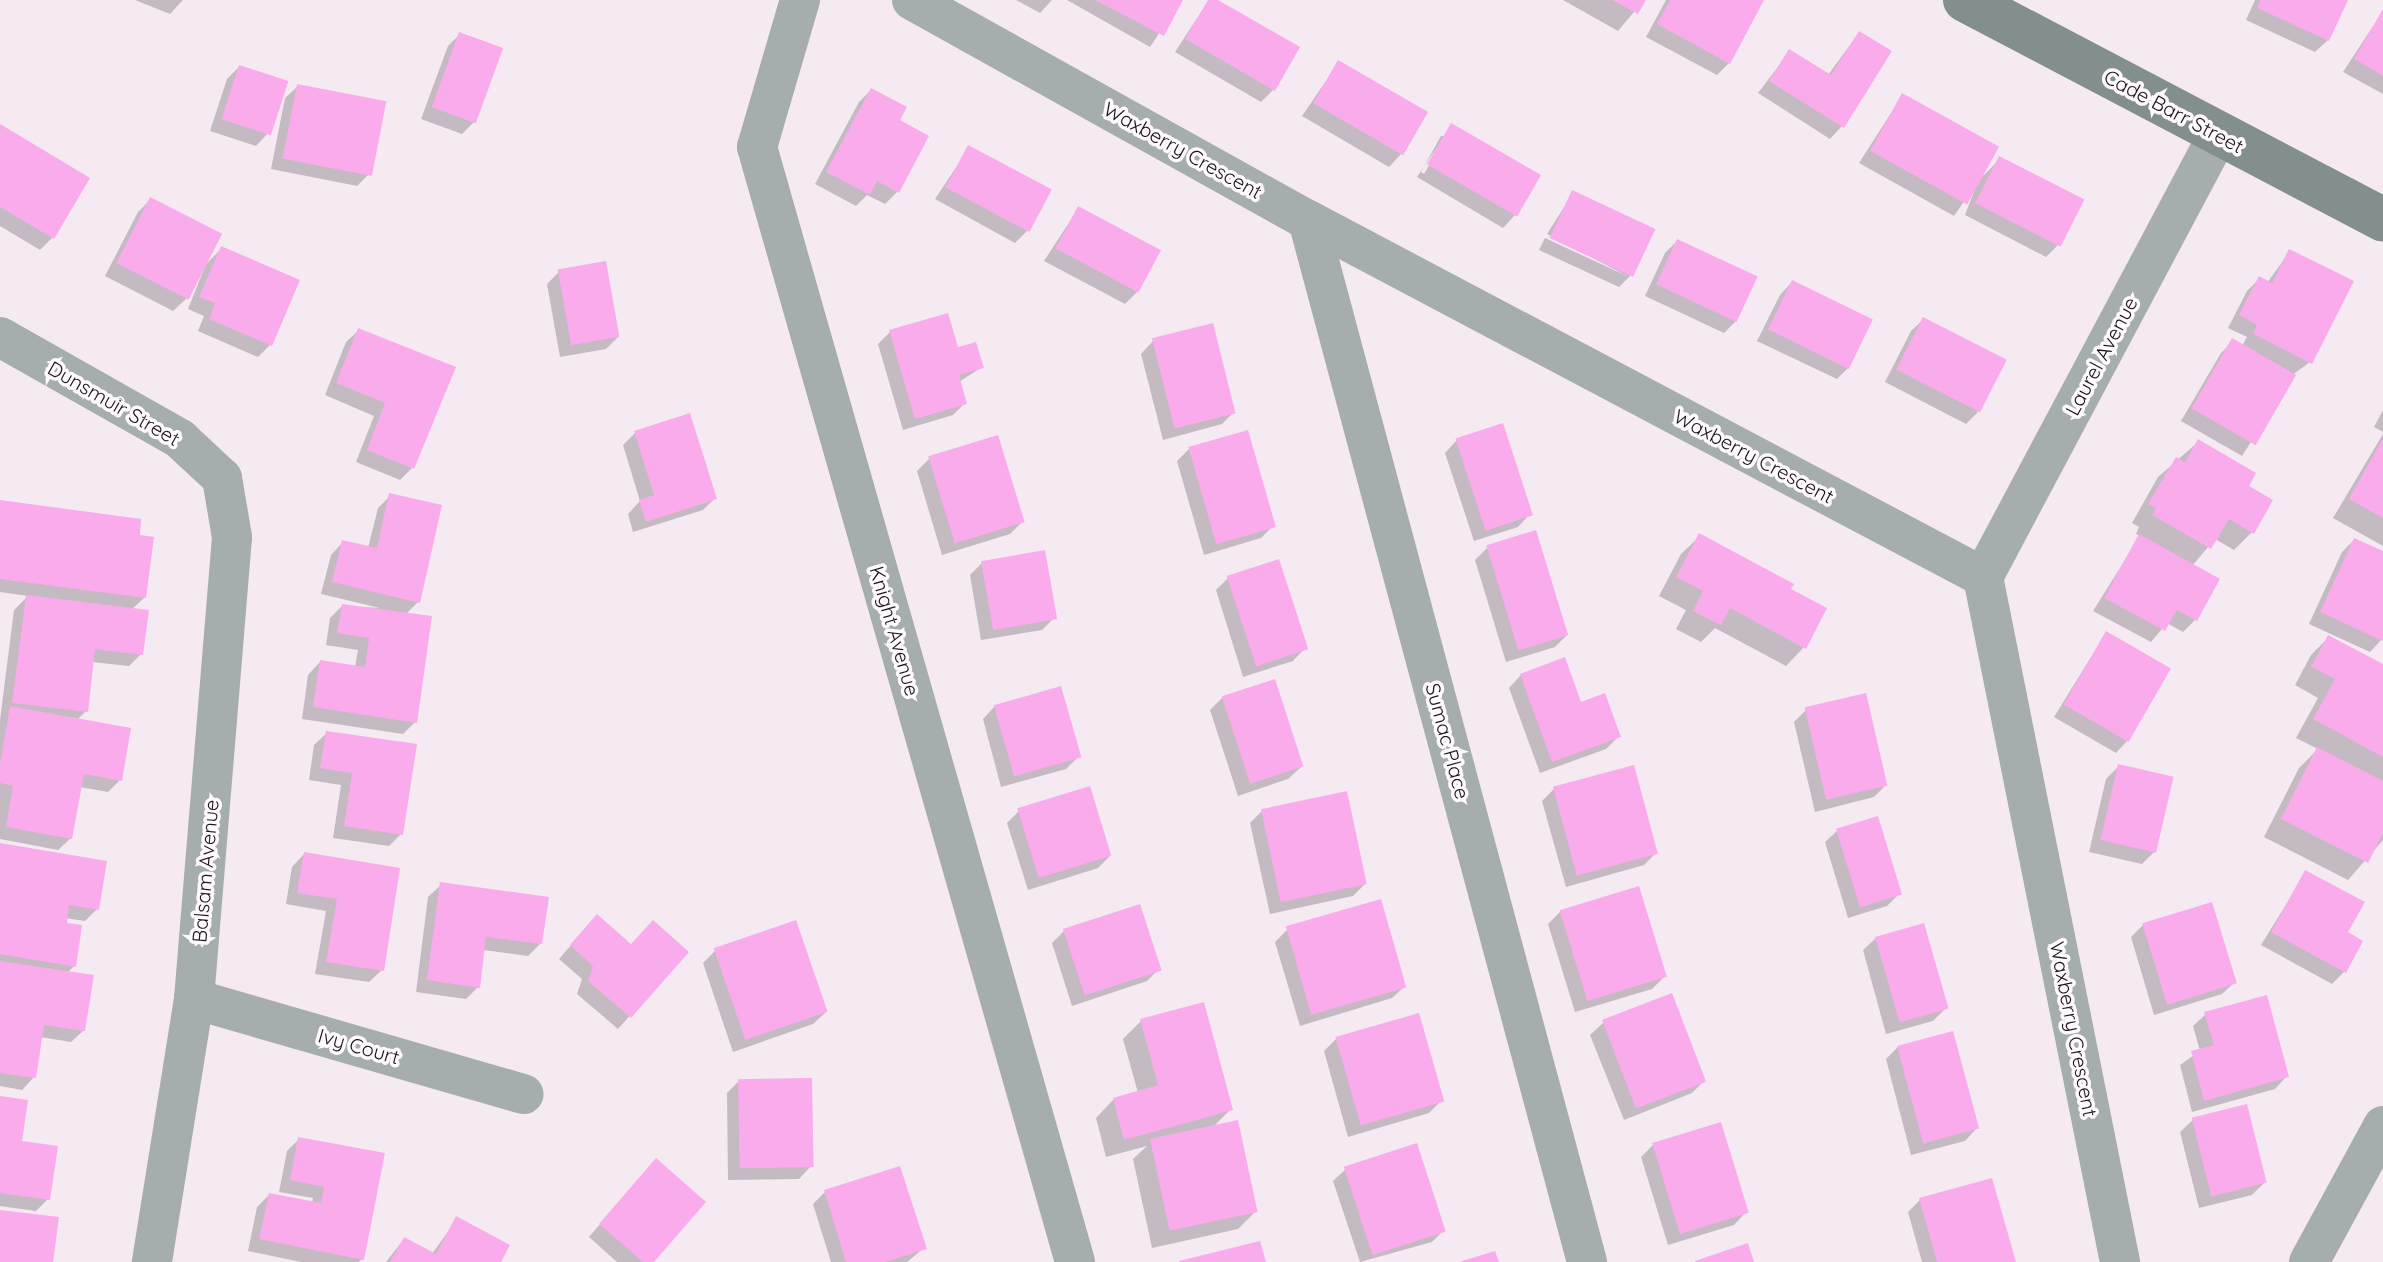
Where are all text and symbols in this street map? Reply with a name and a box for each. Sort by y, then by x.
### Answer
street label: Cade Barr Street [2100,64,2248,158]
street label: Waxberry Crescent [1100,96,1266,204]
street label: Laurel Avenue [2060,293,2142,419]
street label: Dunsmuir Street [44,356,184,450]
street label: Waxberry Crescent [1670,404,1838,508]
street label: Knight Avenue [865,563,925,699]
street label: Sumac Place [1421,680,1475,802]
street label: Balsam Avenue [187,798,223,944]
street label: Waxberry Crescent [2045,940,2103,1118]
street label: Ivy Court [316,1023,402,1069]

